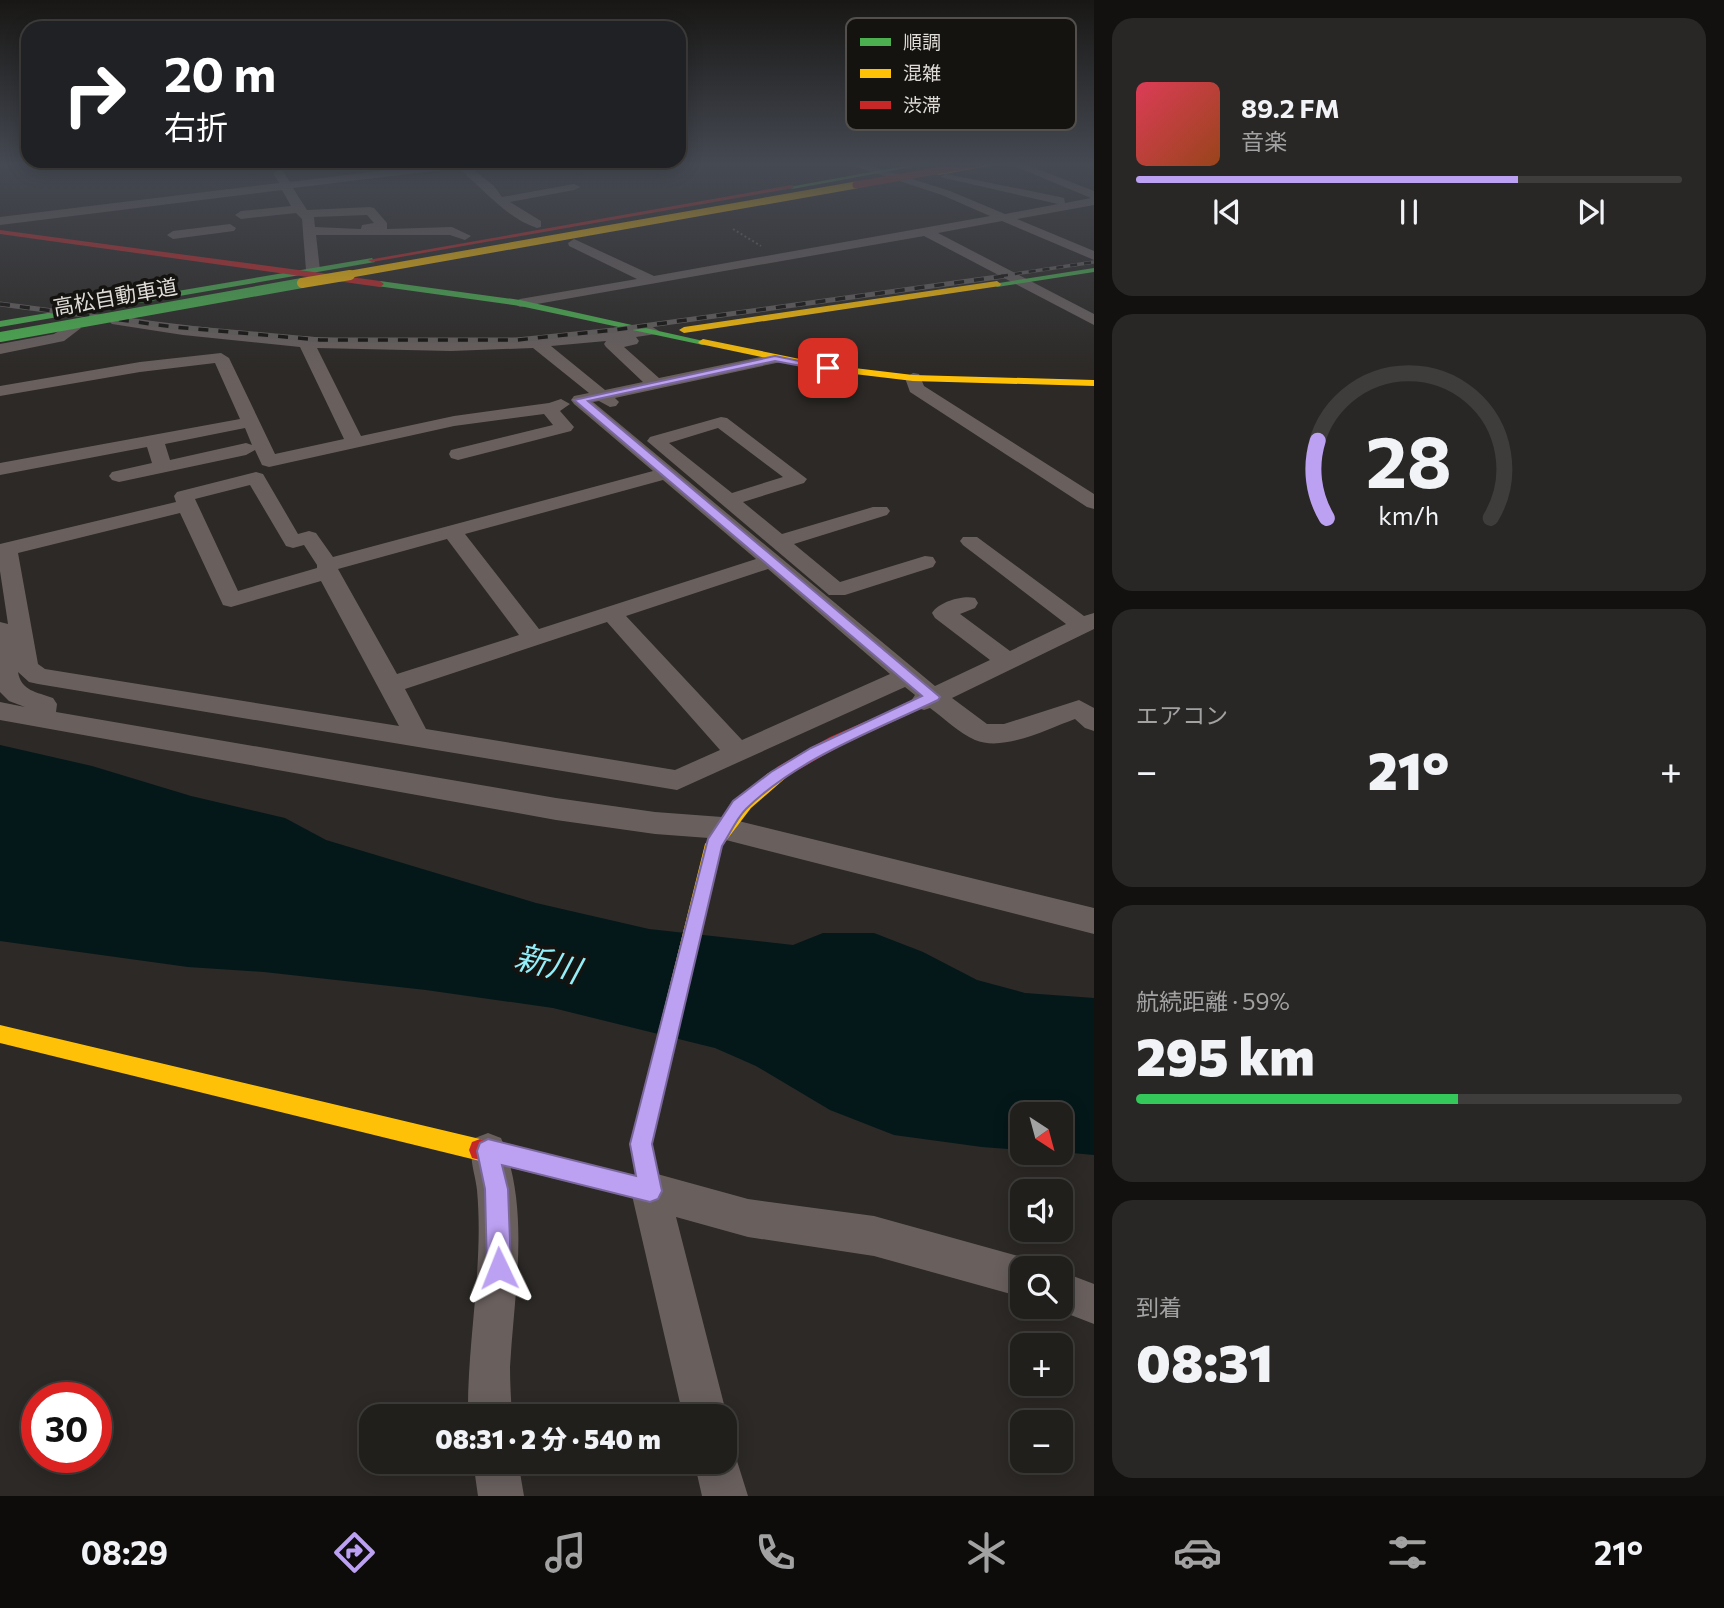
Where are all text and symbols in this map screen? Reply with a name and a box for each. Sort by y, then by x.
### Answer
legend [846,18,1076,130]
text: 順調 [903,30,941,53]
text: 20 m [164,42,276,102]
icon: right [49,49,140,140]
text: 混雑 [903,61,941,84]
text: 89.2 FM [1241,92,1339,123]
text: 渋滞 [903,93,941,116]
text: 右折 [164,106,228,146]
text: 音楽 [1241,127,1287,155]
icon: previous [1208,193,1246,231]
icon: pause [1390,193,1428,231]
icon: next [1572,193,1610,231]
street label: 高松自動車道 [51,273,179,319]
pin [798,338,858,398]
icon: arrive [809,349,847,387]
text: 28 [1366,415,1452,504]
text: km/h [1379,500,1439,530]
text: エアコン [1136,701,1228,729]
text: 21° [1368,737,1449,801]
text: − [1136,746,1158,793]
text: + [1660,746,1682,793]
water label: 新川 [511,934,588,991]
text: 航続距離 · 59% [1136,987,1290,1015]
text: 295 km [1136,1023,1315,1087]
north arrow [1010,1102,1073,1166]
map controls [1010,1102,1073,1473]
button: sound [1010,1179,1073,1242]
position arrow [462,1231,536,1305]
button: search [1010,1256,1073,1319]
text: 到着 [1136,1293,1182,1321]
text: 08:31 [1136,1329,1273,1393]
button: + [1010,1333,1073,1396]
speed limit sign: 30 [21,1382,112,1473]
button: − [1010,1410,1073,1473]
text: 08:31 · 2 分 · 540 m [435,1423,661,1454]
icon: directions [330,1528,379,1577]
icon: music [541,1528,590,1577]
icon: phone [751,1528,800,1577]
icon: climate [962,1528,1011,1577]
icon: car [1173,1528,1222,1577]
icon: filters [1383,1528,1432,1577]
text: 08:29 [81,1532,168,1572]
text: 21° [1594,1532,1643,1572]

